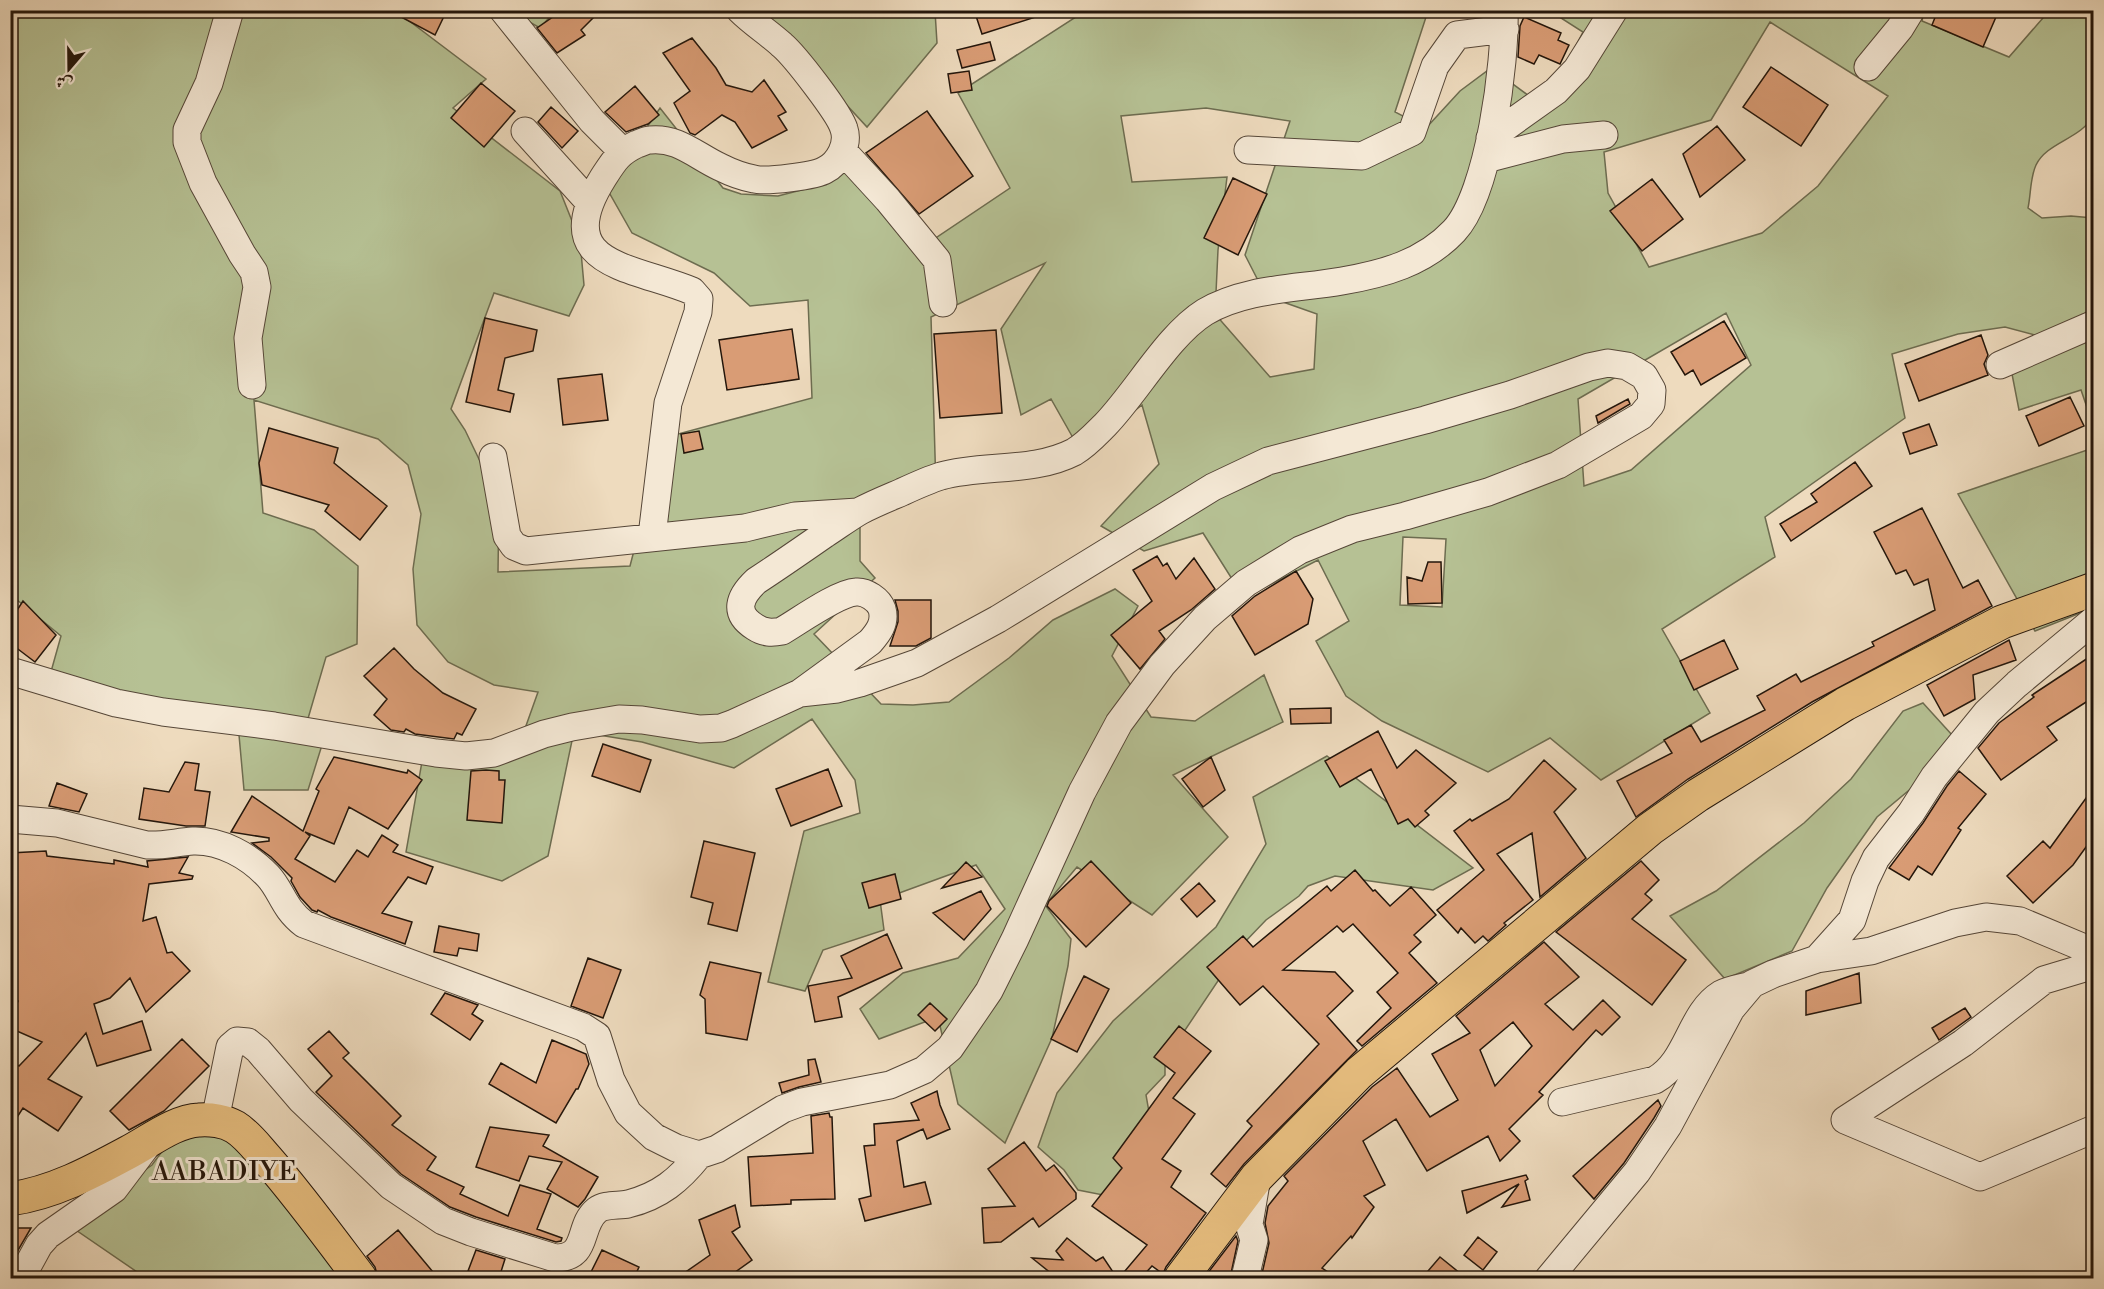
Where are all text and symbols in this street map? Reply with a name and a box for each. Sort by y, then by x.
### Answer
north arrow [39,39,99,99]
text: ش [53,70,75,94]
district label: AABADIYE [151,1156,298,1188]

